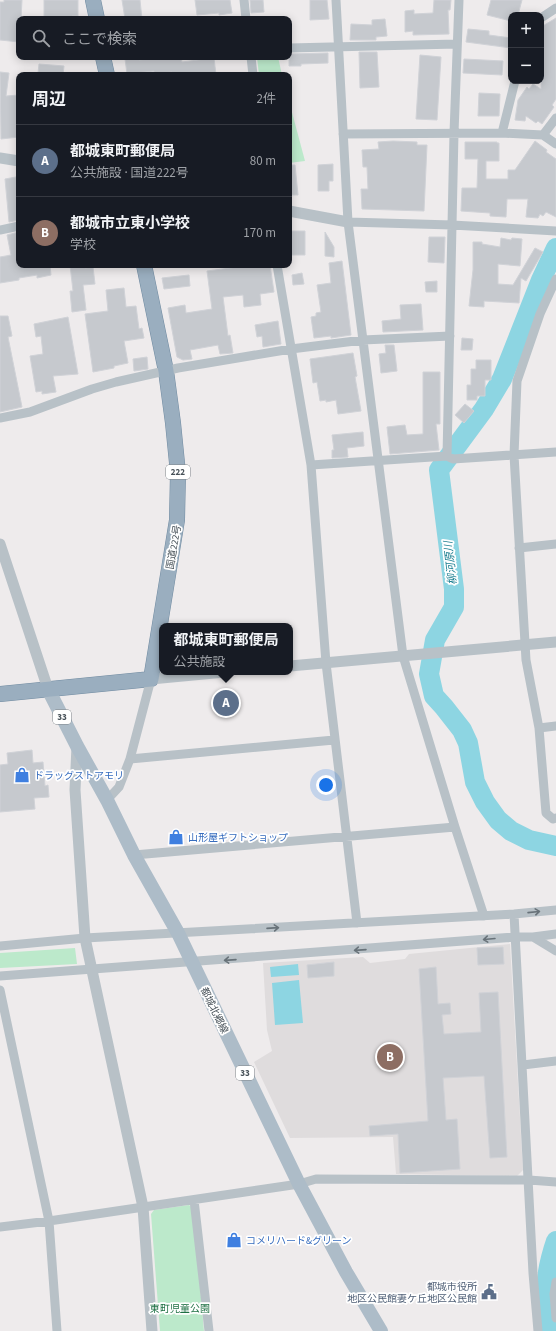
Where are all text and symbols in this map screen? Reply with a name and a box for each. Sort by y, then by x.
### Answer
map controls [508,12,544,84]
button: + [508,12,544,48]
search box [16,16,292,60]
icon: search [30,27,52,49]
text: ここで検索 [62,29,137,50]
button: − [508,48,544,84]
text: 周辺 [32,88,66,112]
text: 2件 [257,90,276,108]
text: 都城東町郵便局 [70,141,175,162]
text: A [41,152,49,170]
text: 80 m [250,152,276,170]
text: 公共施設 · 国道222号 [70,164,189,182]
text: 都城市立東小学校 [70,213,190,234]
text: B [41,224,49,242]
text: 170 m [243,224,276,242]
text: 学校 [70,236,96,254]
road number: 222 [166,465,190,479]
street label: 国道222号 [163,524,185,571]
water label: 柳河原川 [441,539,460,586]
popup [159,623,293,675]
text: 都城東町郵便局 [173,630,279,651]
text: 公共施設 [173,653,226,671]
pin: A [213,688,239,718]
road number: 33 [53,710,71,724]
shop icon: ドラッグストアモリ [13,766,31,784]
place label: ドラッグストアモリ [34,769,124,783]
your location [316,775,336,795]
shop icon: 山形屋ギフトショップ [167,828,185,846]
place label: 山形屋ギフトショップ [188,831,288,845]
one-way arrow [527,908,540,916]
one-way arrow [266,924,279,932]
one-way arrow [483,936,496,943]
one-way arrow [354,946,367,953]
one-way arrow [224,956,237,963]
street label: 都城北郷線 [197,985,231,1036]
pin: B [377,1042,403,1072]
road number: 33 [236,1066,254,1080]
shop icon: コメリハード&グリーン [225,1231,243,1249]
place label: コメリハード&グリーン [246,1234,352,1248]
place label: 都城市役所 地区公民館妻ケ丘地区公民館 [347,1280,477,1306]
public building icon: 都城市役所 地区公民館妻ケ丘地区公民館 [480,1283,498,1301]
park label: 東町児童公園 [150,1302,210,1316]

